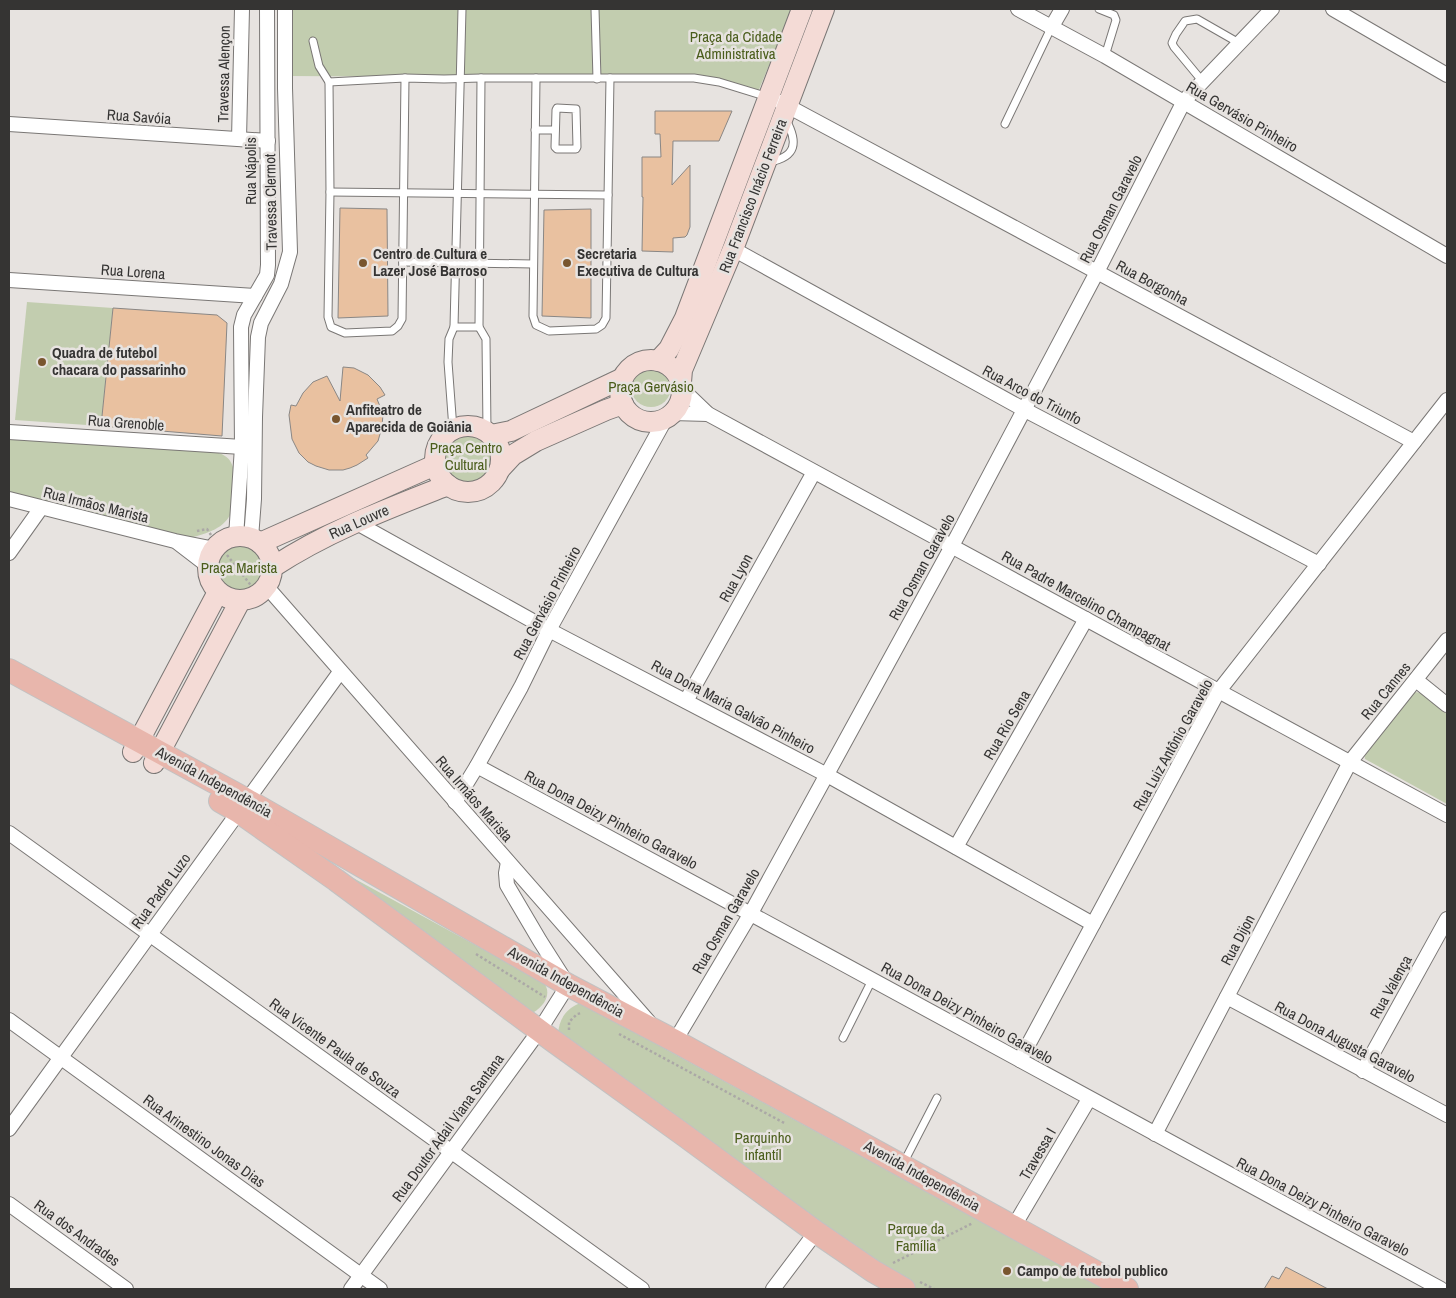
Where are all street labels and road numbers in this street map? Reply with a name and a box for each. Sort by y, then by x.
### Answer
street label: Travessa Alençon [212,25,235,123]
street label: Rua Gervásio Pinheiro [1183,76,1302,157]
street label: Rua Savóia [106,104,172,129]
street label: Rua Francisco Inácio Ferreira [713,116,792,276]
street label: Rua Nápolis [240,137,261,205]
street label: Rua Osman Garavelo [1074,151,1147,267]
street label: Travessa Clermot [259,153,282,250]
street label: Rua Borgonha [1112,255,1192,311]
street label: Rua Lorena [100,259,166,284]
street label: Rua Arco do Triunfo [979,360,1086,430]
street label: Rua Grenoble [87,409,165,436]
street label: Rua Irmãos Marista [41,481,151,528]
street label: Rua Louvre [325,499,392,544]
street label: Rua Osman Garavelo [884,510,960,624]
street label: Rua Gervásio Pinheiro [508,542,585,663]
street label: Rua Padre Marcelino Champagnat [998,545,1175,656]
street label: Rua Lyon [714,550,757,606]
street label: Rua Dona Maria Galvão Pinheiro [648,654,819,759]
street label: Rua Cannes [1356,658,1415,724]
street label: Rua Luiz Antônio Garavelo [1128,675,1218,814]
street label: Rua Rio Sena [978,686,1035,763]
street label: Avenida Independência [152,740,276,822]
street label: Rua Irmãos Marista [431,751,518,846]
street label: Rua Dona Deizy Pinheiro Garavelo [521,765,702,874]
street label: Rua Padre Luzo [126,848,195,933]
street label: Rua Osman Garavelo [687,864,764,978]
street label: Rua Dijon [1215,911,1260,969]
street label: Avenida Independência [504,940,628,1022]
street label: Rua Valença [1365,951,1417,1022]
street label: Rua Dona Deizy Pinheiro Garavelo [878,956,1057,1069]
street label: Rua Vicente Paula de Souza [265,993,405,1103]
street label: Rua Dona Augusta Garavelo [1271,996,1419,1088]
street label: Rua Doutor Adail Viana Santana [387,1049,509,1206]
street label: Rua Arinestino Jonas Dias [139,1089,270,1192]
street label: Travessa I [1014,1124,1061,1184]
street label: Avenida Independência [860,1134,984,1216]
street label: Rua Dona Deizy Pinheiro Garavelo [1233,1152,1414,1261]
street label: Rua dos Andrades [30,1194,124,1271]

